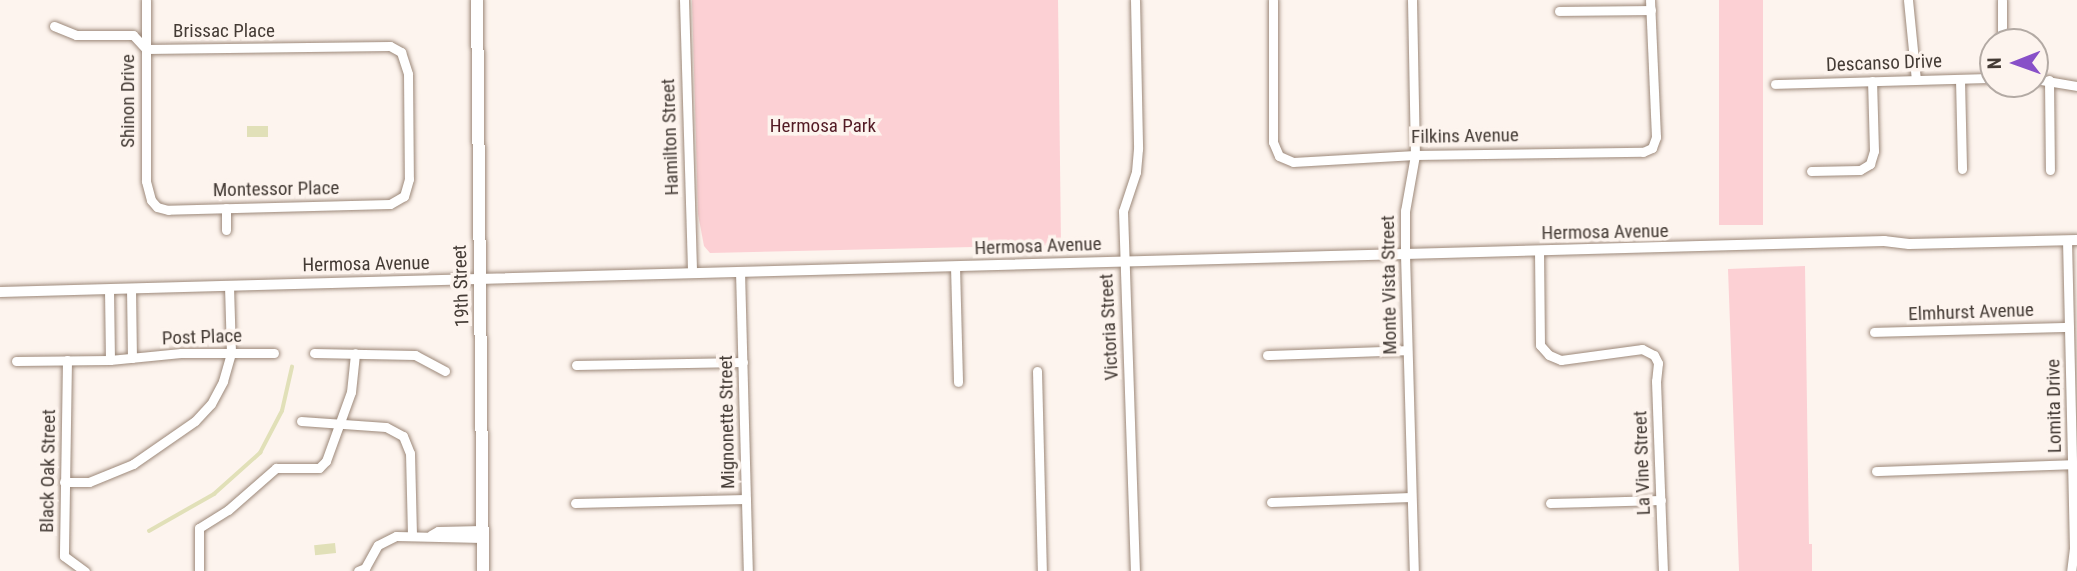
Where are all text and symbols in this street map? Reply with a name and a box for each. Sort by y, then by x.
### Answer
street label: Brissac Place [173,20,275,42]
north arrow [1979,28,2049,98]
street label: Descanso Drive [1826,50,1942,76]
street label: Shinon Drive [117,54,139,148]
text: N [1983,57,2006,69]
street label: Hamilton Street [657,78,683,196]
park label: Hermosa Park [770,115,876,137]
street label: Filkins Avenue [1411,124,1519,148]
street label: Montessor Place [213,176,339,202]
street label: Monte Vista Street [1376,215,1402,355]
street label: Hermosa Avenue [1541,219,1669,245]
street label: Hermosa Avenue [974,232,1102,260]
street label: 19th Street [448,244,474,328]
street label: Hermosa Avenue [302,251,430,277]
street label: Victoria Street [1095,273,1123,381]
street label: Elmhurst Avenue [1908,298,2034,326]
street label: Post Place [161,324,243,350]
street label: Mignonette Street [714,355,740,489]
street label: Lomita Drive [2042,359,2066,453]
street label: Black Oak Street [36,409,60,533]
street label: La Vine Street [1629,410,1655,516]

